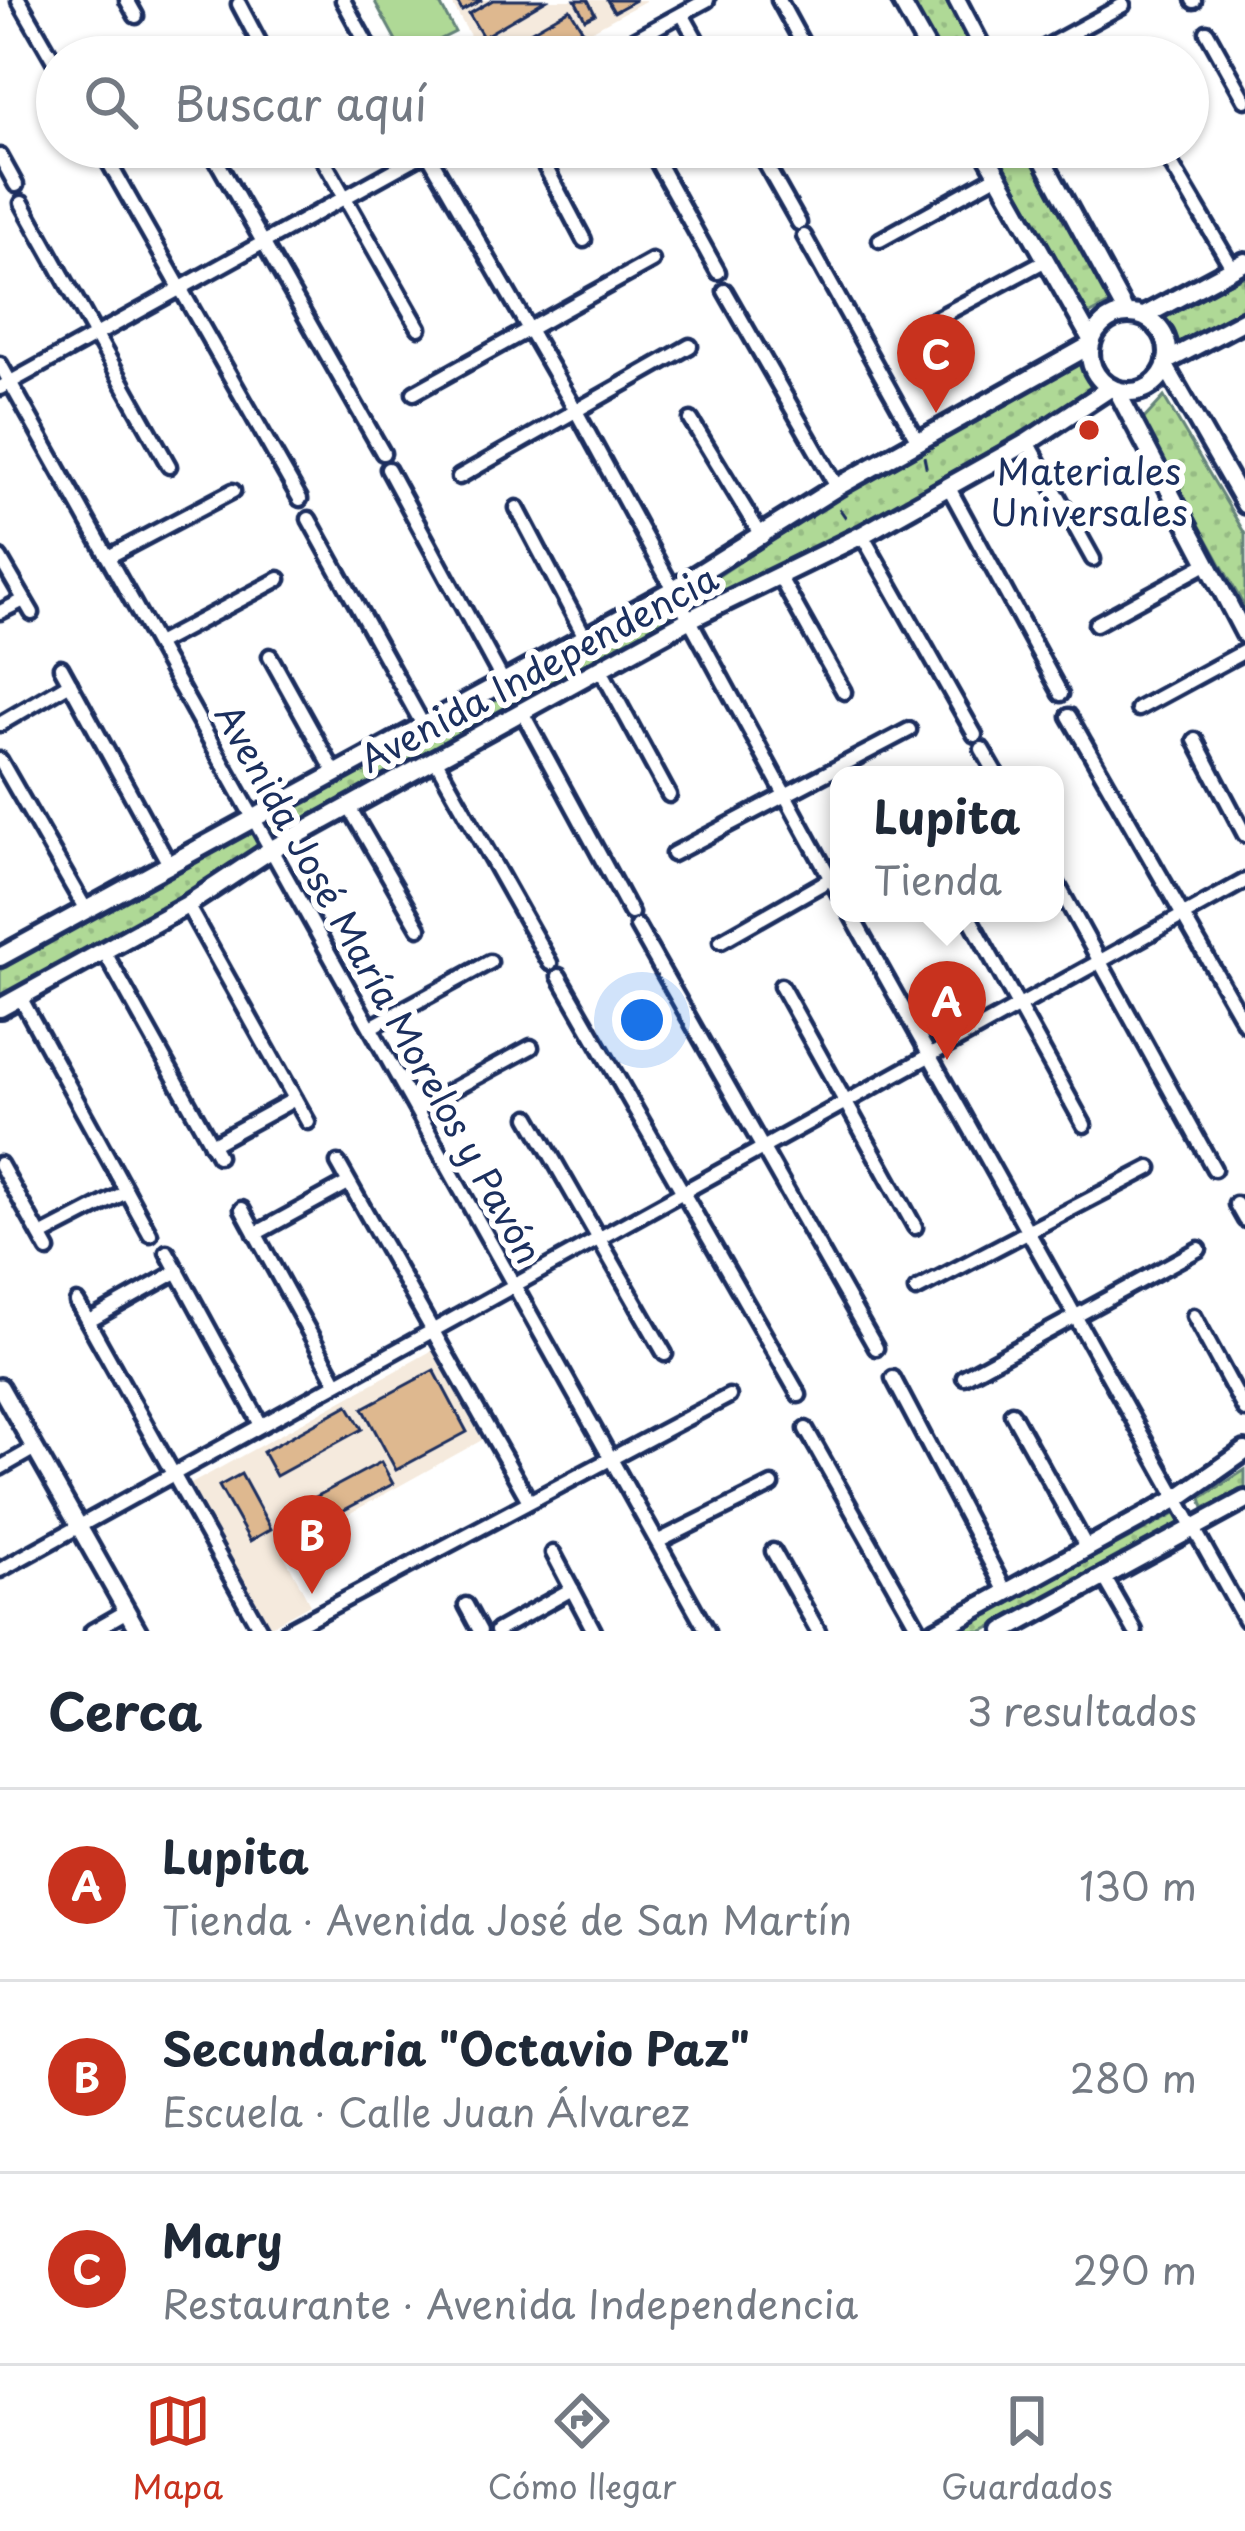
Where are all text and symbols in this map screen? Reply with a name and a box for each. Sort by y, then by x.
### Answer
search box [36,36,1209,168]
text: Buscar aquí [174,68,427,136]
icon: search [78,69,144,135]
pin: C [897,314,975,413]
marker: Materiales Universales [1076,417,1102,443]
place label: Materiales Universales [990,443,1188,538]
street label: Avenida Independencia [349,550,727,784]
street label: Avenida José María Morelos y Pavón [203,693,557,1273]
popup [830,766,1064,922]
text: Lupita [873,781,1021,849]
text: Tienda [873,849,1002,908]
pin: A [908,961,986,1060]
your location [612,990,672,1050]
pin: B [273,1495,351,1594]
text: Cerca [48,1671,202,1748]
text: 3 resultados [967,1680,1197,1739]
text: Lupita [162,1821,309,1889]
text: A [72,1855,102,1914]
text: 130 m [1079,1855,1197,1914]
text: Tienda · Avenida José de San Martín [162,1889,852,1948]
text: Secundaria "Octavio Paz" [162,2013,750,2081]
text: B [74,2047,100,2106]
text: 280 m [1070,2047,1197,2106]
text: Escuela · Calle Juan Álvarez [162,2081,690,2140]
text: Mary [162,2205,282,2273]
text: C [72,2239,102,2298]
text: 290 m [1073,2239,1197,2298]
text: Restaurante · Avenida Independencia [162,2273,858,2332]
tab: Mapa [132,2388,223,2510]
tab: Cómo llegar [488,2388,676,2510]
tab: Guardados [941,2388,1113,2510]

